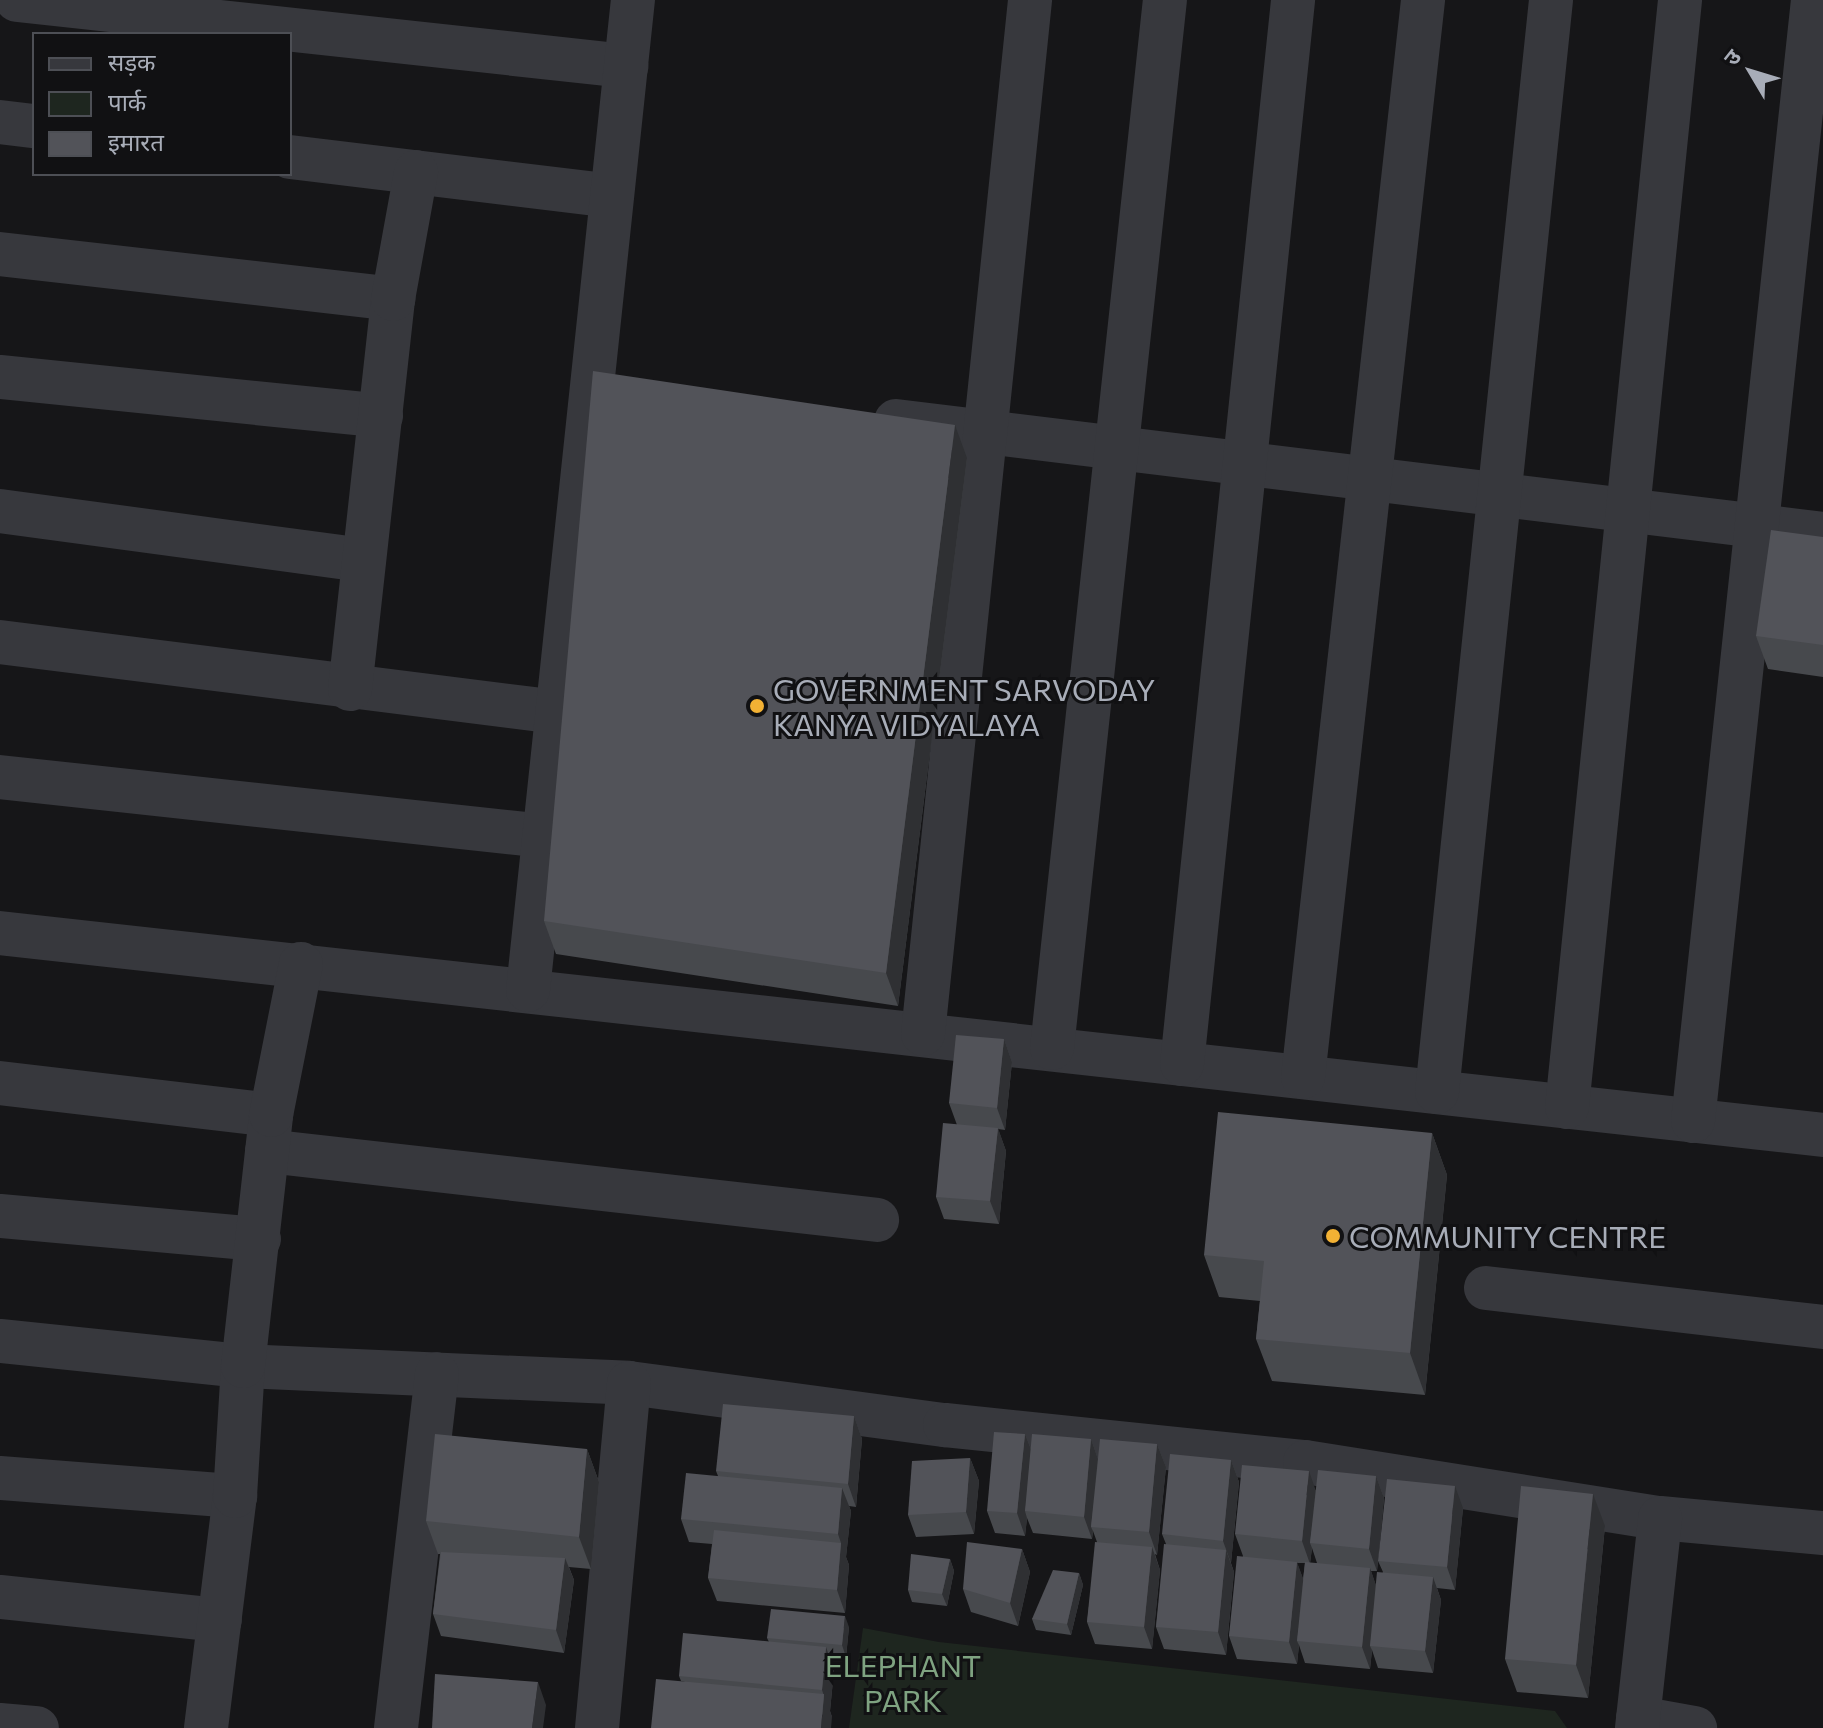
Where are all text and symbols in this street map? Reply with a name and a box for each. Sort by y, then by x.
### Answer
legend [32,32,292,176]
north arrow [1711,32,1791,112]
text: उ [1717,44,1746,70]
text: सड़क [108,47,156,76]
text: पार्क [108,87,146,116]
text: इमारत [108,127,164,156]
place label: GOVERNMENT SARVODAY KANYA VIDYALAYA [773,671,1155,742]
marker: GOVERNMENT SARVODAY KANYA VIDYALAYA [748,697,766,715]
place label: COMMUNITY CENTRE [1349,1218,1666,1254]
marker: COMMUNITY CENTRE [1324,1227,1342,1245]
park label: ELEPHANT PARK [825,1647,981,1718]

